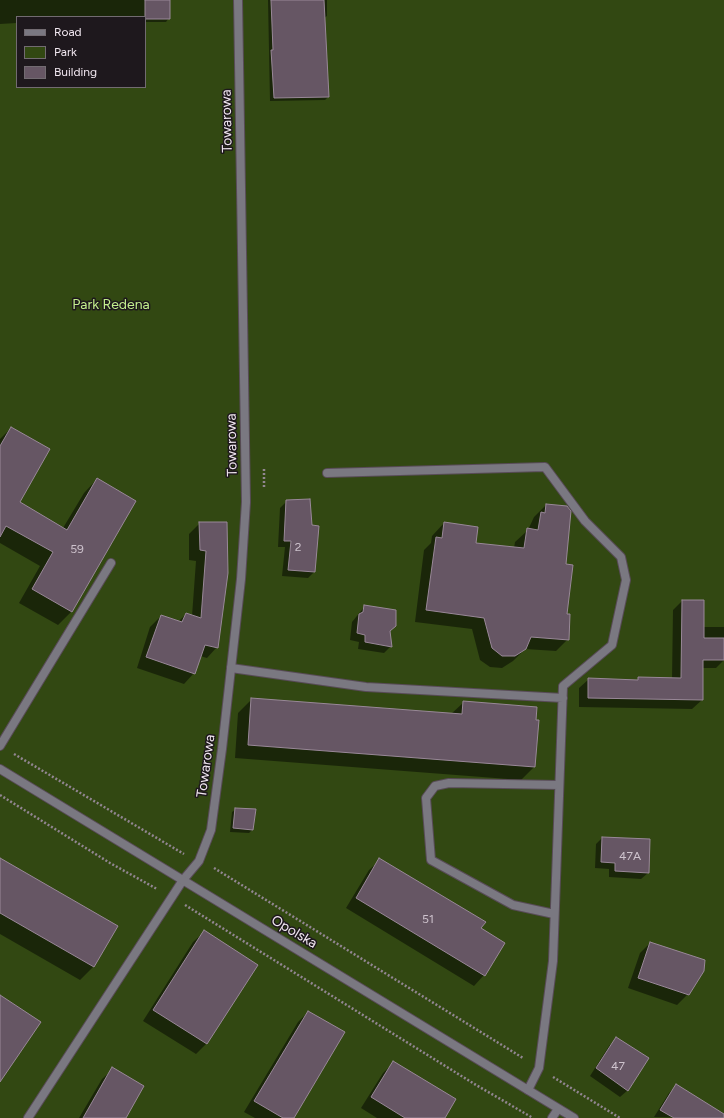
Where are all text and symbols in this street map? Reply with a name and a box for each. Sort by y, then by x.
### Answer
legend [16,16,146,88]
text: Road [54,25,82,39]
text: Park [54,45,77,59]
text: Building [54,65,97,79]
street label: Towarowa [218,89,236,153]
park label: Park Redena [72,297,150,313]
street label: Towarowa [223,413,241,477]
house number: 2 [295,540,301,554]
house number: 59 [70,542,84,556]
street label: Towarowa [193,733,219,799]
house number: 47A [619,849,641,863]
street label: Opolska [268,912,320,952]
house number: 51 [422,912,434,926]
house number: 47 [611,1059,625,1073]

